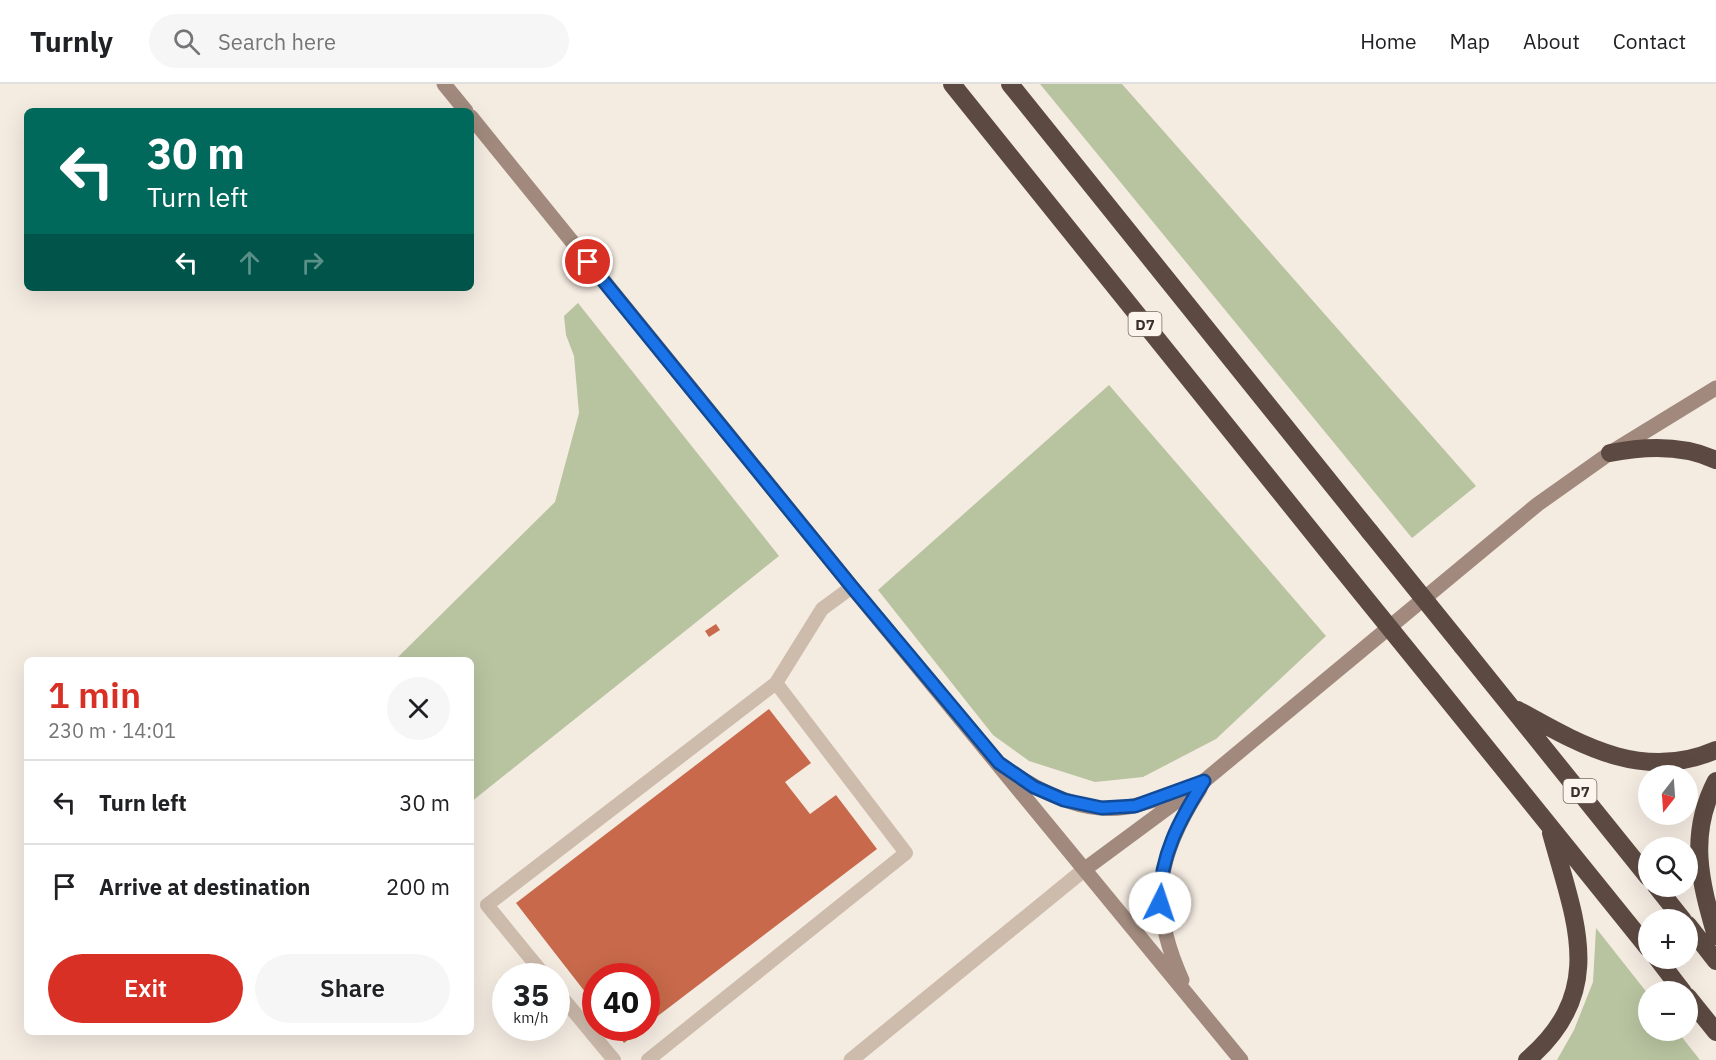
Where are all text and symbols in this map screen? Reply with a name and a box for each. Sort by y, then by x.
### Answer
search box [149,14,569,68]
text: Turnly [30,23,113,60]
icon: search [170,25,203,58]
text: Search here [218,27,336,56]
text: Home [1360,27,1417,55]
text: Map [1450,27,1490,55]
text: About [1523,27,1580,55]
text: Contact [1613,27,1686,55]
text: 30 m [147,126,245,181]
icon: left [48,132,126,210]
text: Turn left [147,179,248,214]
pin [562,236,613,287]
icon: arrive [571,245,604,278]
icon: left [170,246,203,279]
icon: ahead [233,246,266,279]
icon: right [296,246,329,279]
road number: D7 [1128,312,1162,336]
text: 1 min [48,671,141,718]
button: close [387,677,450,740]
text: 230 m · 14:01 [48,717,176,744]
north arrow [1638,765,1698,825]
map controls [1638,765,1698,1041]
road number: D7 [1564,779,1596,803]
icon: left [48,786,81,819]
text: Turn left [99,788,187,817]
text: 30 m [399,788,450,817]
button: search [1638,837,1698,897]
icon: arrive [48,870,81,903]
position arrow [1128,871,1192,935]
text: Arrive at destination [99,872,310,901]
text: 200 m [386,872,450,901]
button: + [1638,909,1698,969]
button: Exit [48,954,243,1023]
button: Share [255,954,450,1023]
speed limit sign: 40 [582,963,660,1041]
text: 35 [513,975,549,1014]
button: − [1638,981,1698,1041]
text: km/h [513,1008,549,1027]

